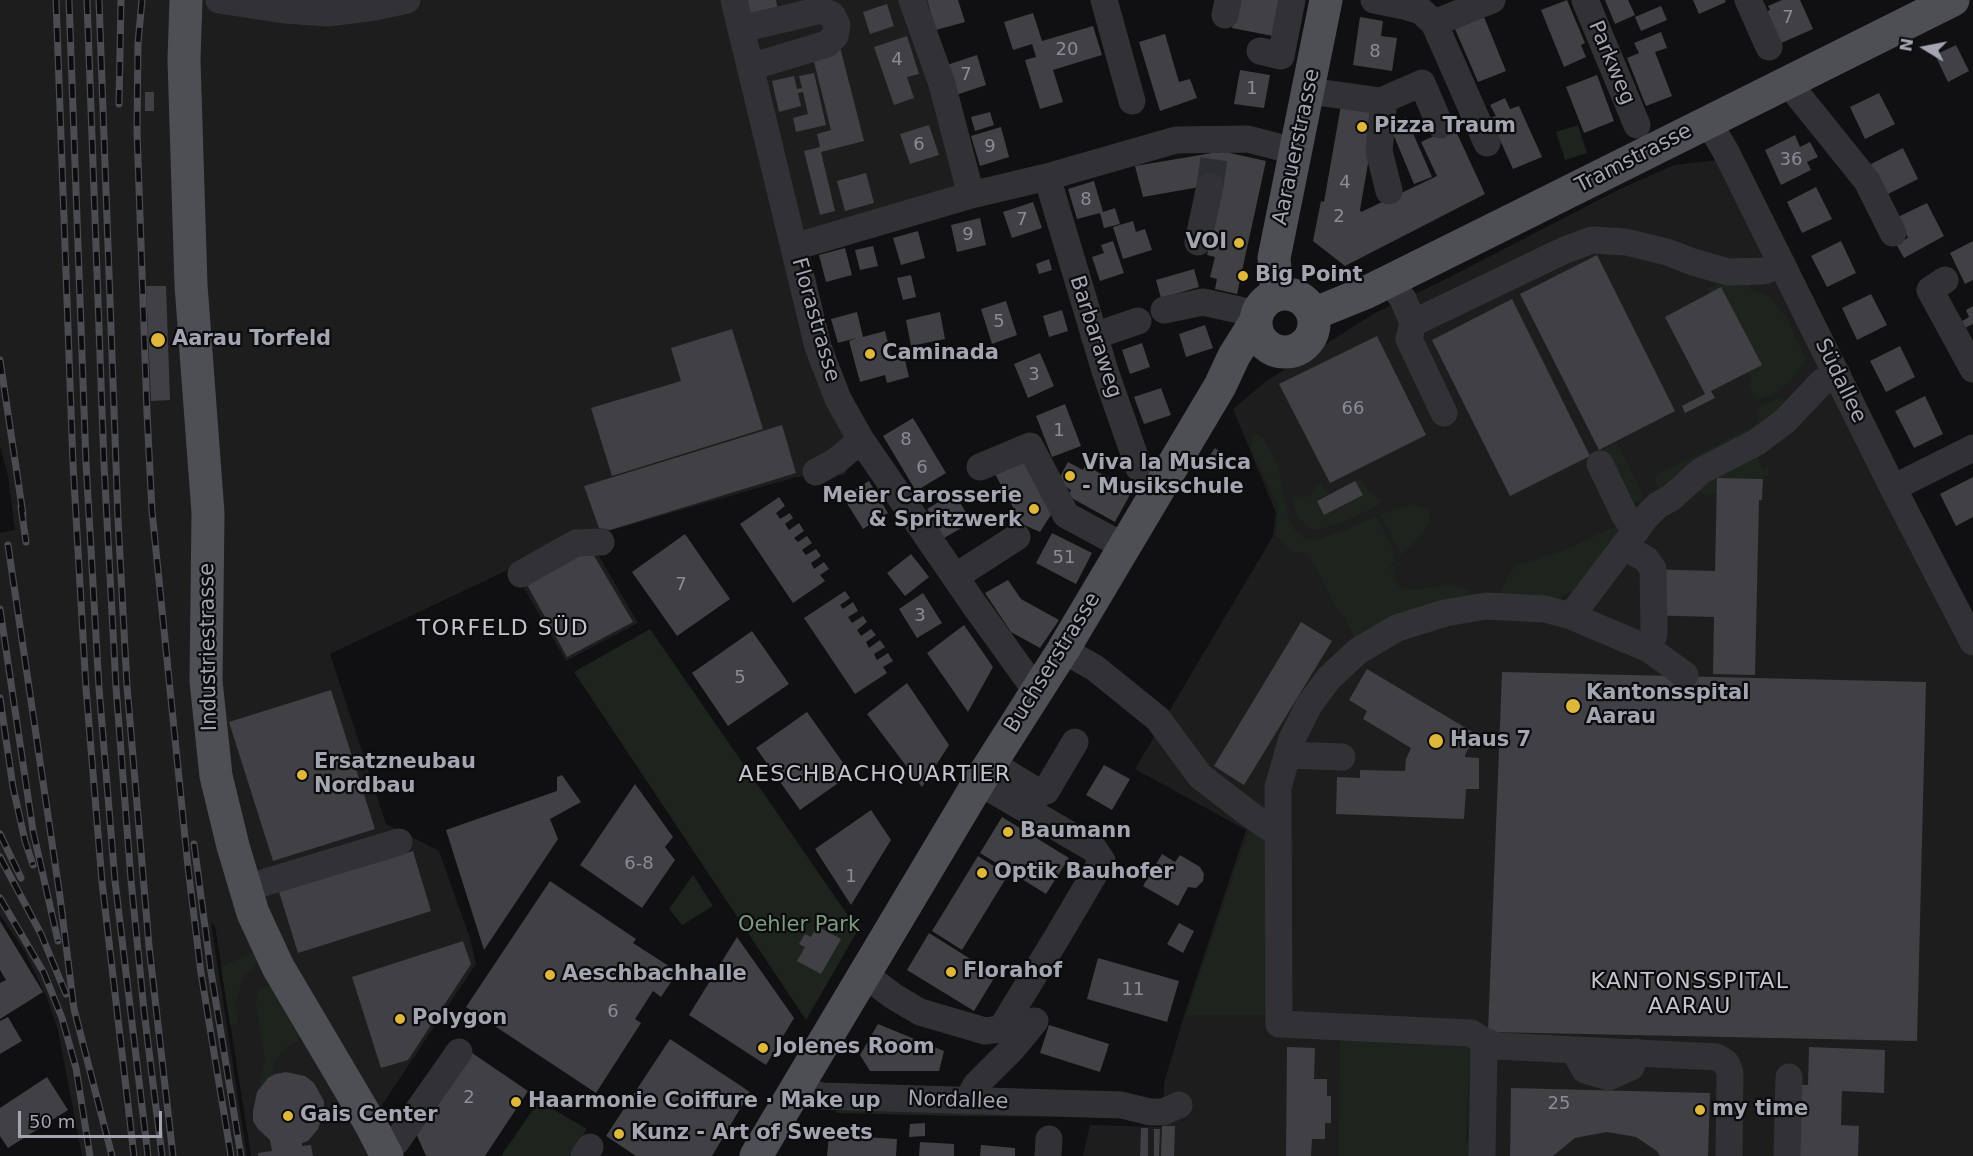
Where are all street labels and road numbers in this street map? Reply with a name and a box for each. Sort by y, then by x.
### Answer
street label: Parkweg [1582,17,1640,109]
street label: Aarauerstrasse [1268,67,1326,227]
street label: Tramstrasse [1572,119,1696,199]
street label: Florastrasse [785,255,845,385]
street label: Barbaraweg [1063,273,1127,401]
street label: Südallee [1809,335,1871,427]
street label: Industriestrasse [195,563,223,731]
street label: Buchserstrasse [1000,588,1106,738]
street label: Nordallee [907,1087,1009,1115]

